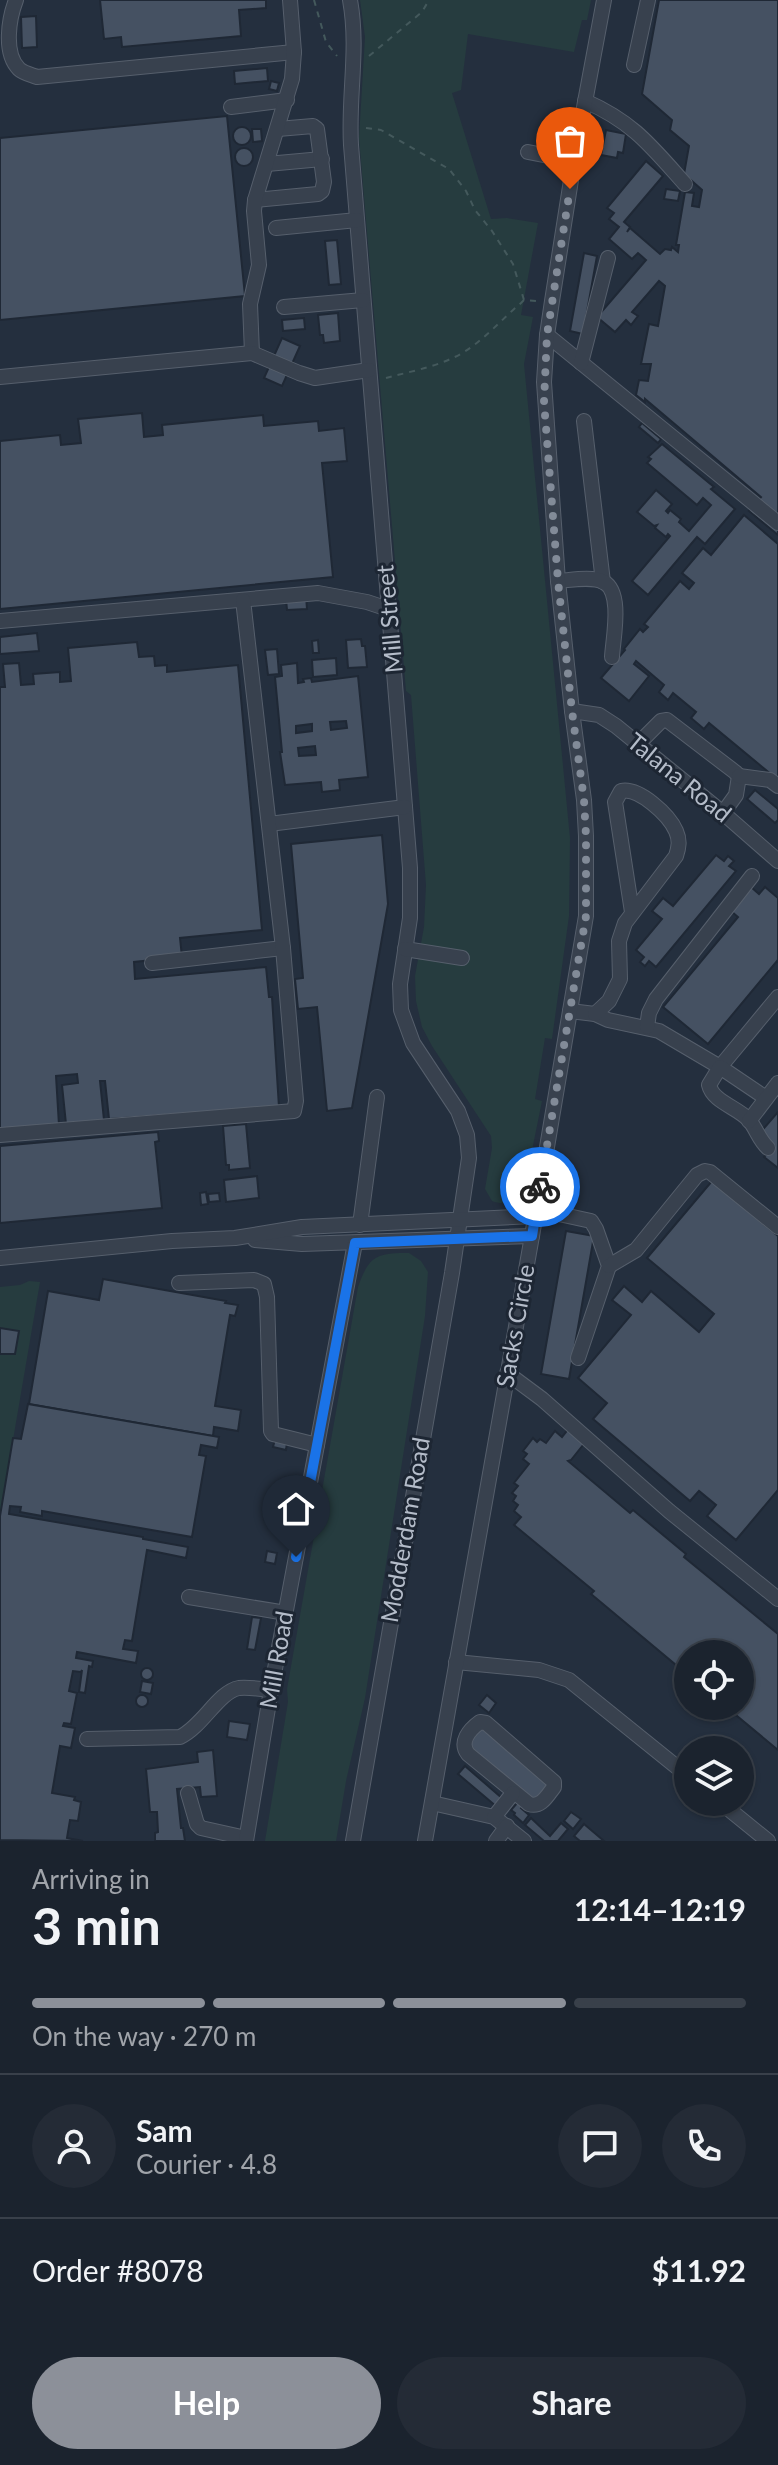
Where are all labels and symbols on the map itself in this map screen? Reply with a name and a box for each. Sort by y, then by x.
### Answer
pin [536,107,604,189]
street label: Mill Street [369,563,408,674]
street label: Talana Road [622,726,738,828]
courier [500,1147,580,1227]
street label: Sacks Circle [489,1262,540,1390]
street label: Modderdam Road [374,1435,435,1625]
pin [262,1475,330,1557]
street label: Mill Road [253,1609,298,1711]

